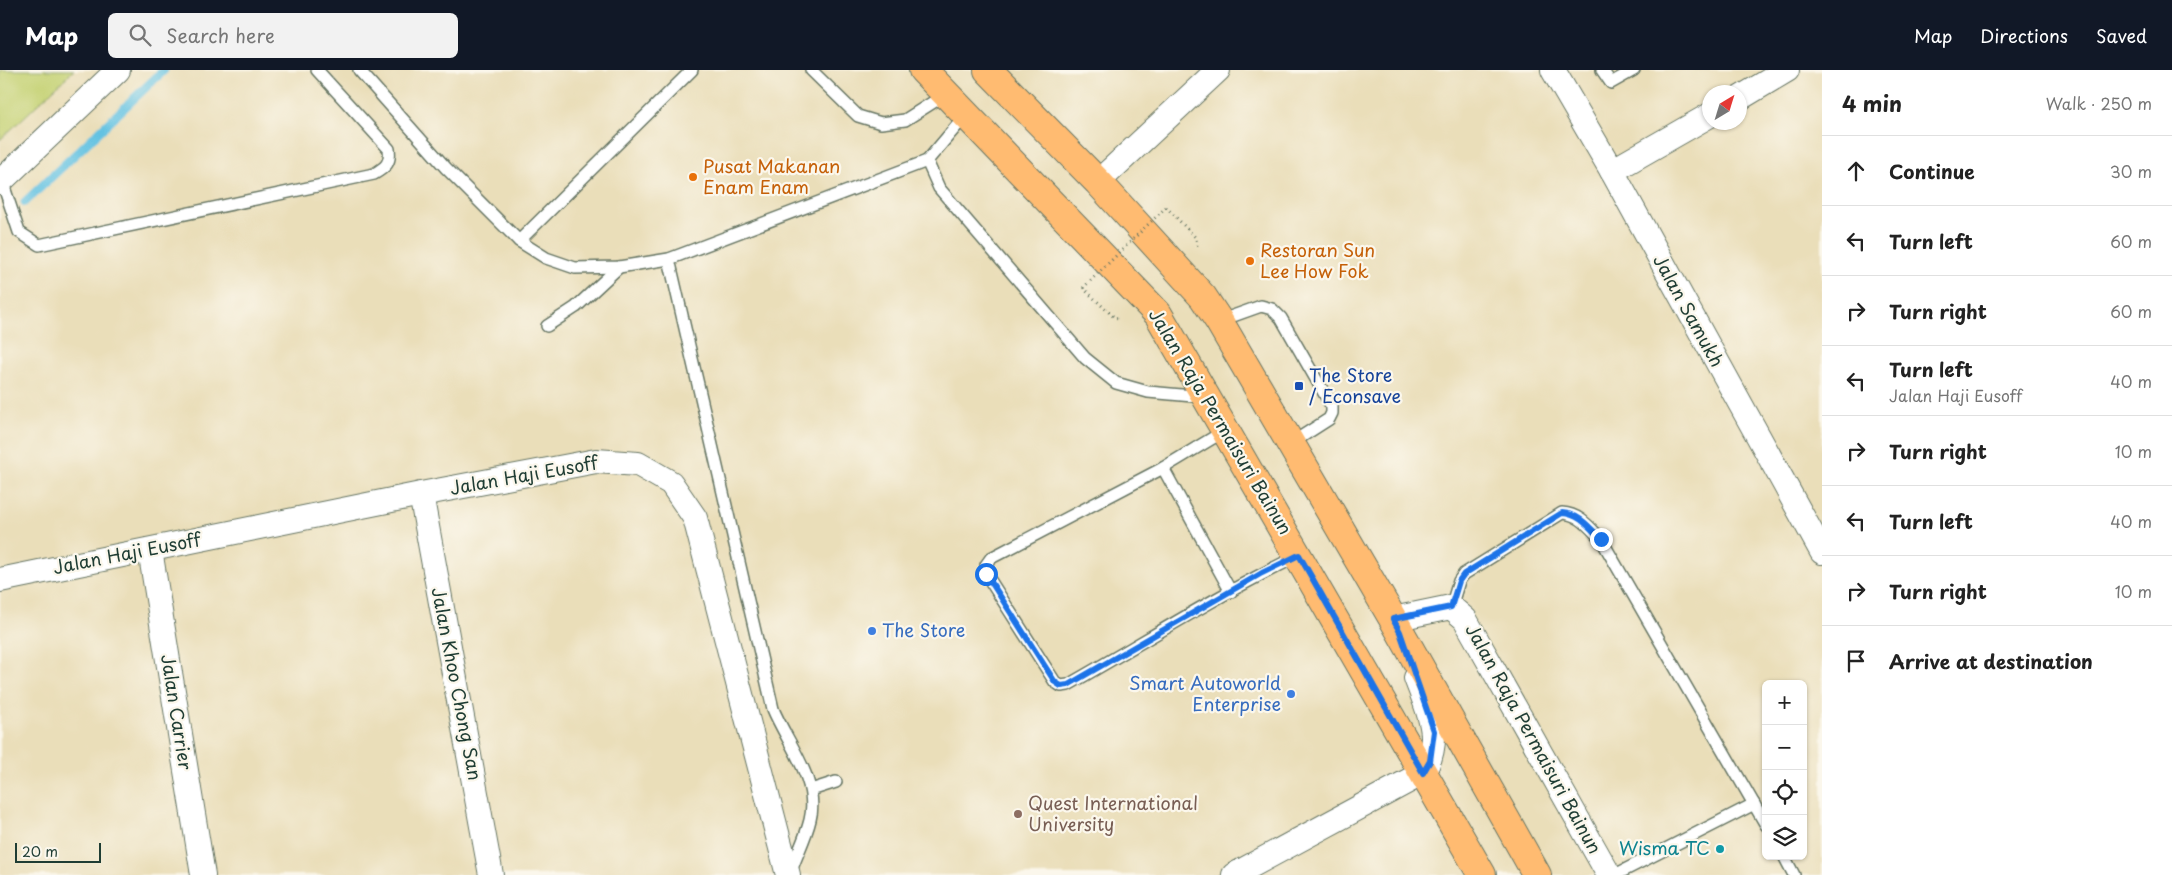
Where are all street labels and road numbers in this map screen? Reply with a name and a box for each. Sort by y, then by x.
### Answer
street label: Jalan Samukh [1647,249,1731,371]
street label: Jalan Raja Permaisuri Bainun [1143,303,1300,539]
street label: Jalan Haji Eusoff [448,448,602,501]
street label: Jalan Haji Eusoff [51,525,205,580]
street label: Jalan Khoo Chong San [425,585,489,783]
street label: Jalan Raja Permaisuri Bainun [1460,618,1609,858]
street label: Jalan Carrier [155,652,200,772]

